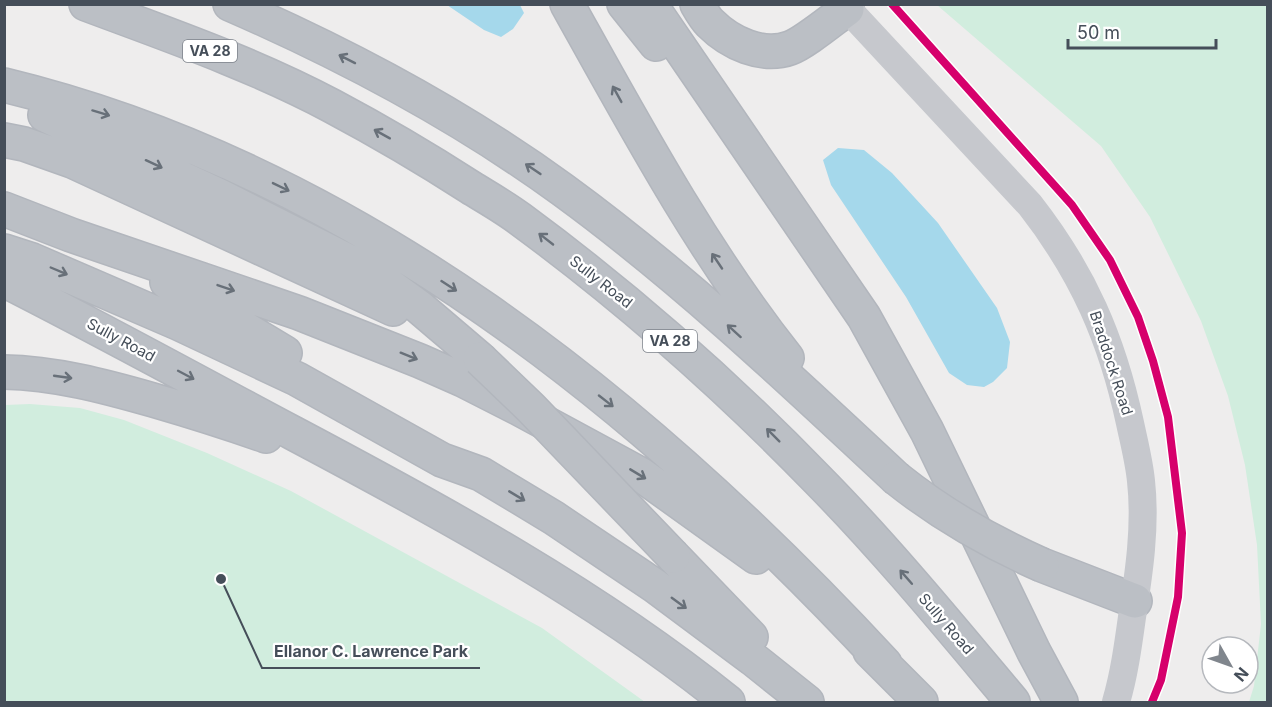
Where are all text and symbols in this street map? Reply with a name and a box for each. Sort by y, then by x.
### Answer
scale bar [1068,12,1216,50]
text: 50 m [1077,22,1120,43]
road number: VA 28 [183,40,237,62]
one-way arrow [339,53,357,64]
one-way arrow [611,86,623,103]
one-way arrow [91,108,110,119]
one-way arrow [374,128,391,140]
one-way arrow [145,159,163,171]
one-way arrow [525,163,541,175]
one-way arrow [272,182,290,193]
one-way arrow [538,233,554,246]
street label: Sully Road [566,251,637,312]
one-way arrow [711,252,724,269]
one-way arrow [50,266,68,277]
one-way arrow [440,280,457,292]
one-way arrow [216,283,235,294]
street label: Braddock Road [1086,308,1137,417]
street label: Sully Road [84,314,159,365]
one-way arrow [727,324,742,338]
road number: VA 28 [643,330,697,352]
one-way arrow [399,351,417,362]
one-way arrow [177,370,195,381]
one-way arrow [52,372,72,383]
one-way arrow [598,395,614,408]
one-way arrow [765,428,780,443]
one-way arrow [629,468,646,480]
one-way arrow [508,490,525,502]
one-way arrow [900,569,913,585]
street label: Sully Road [915,589,978,658]
one-way arrow [670,597,686,610]
callout: Ellanor C. Lawrence Park [262,634,480,668]
north arrow [1200,635,1260,695]
text: Ellanor C. Lawrence Park [274,641,469,661]
text: N [1230,664,1253,686]

